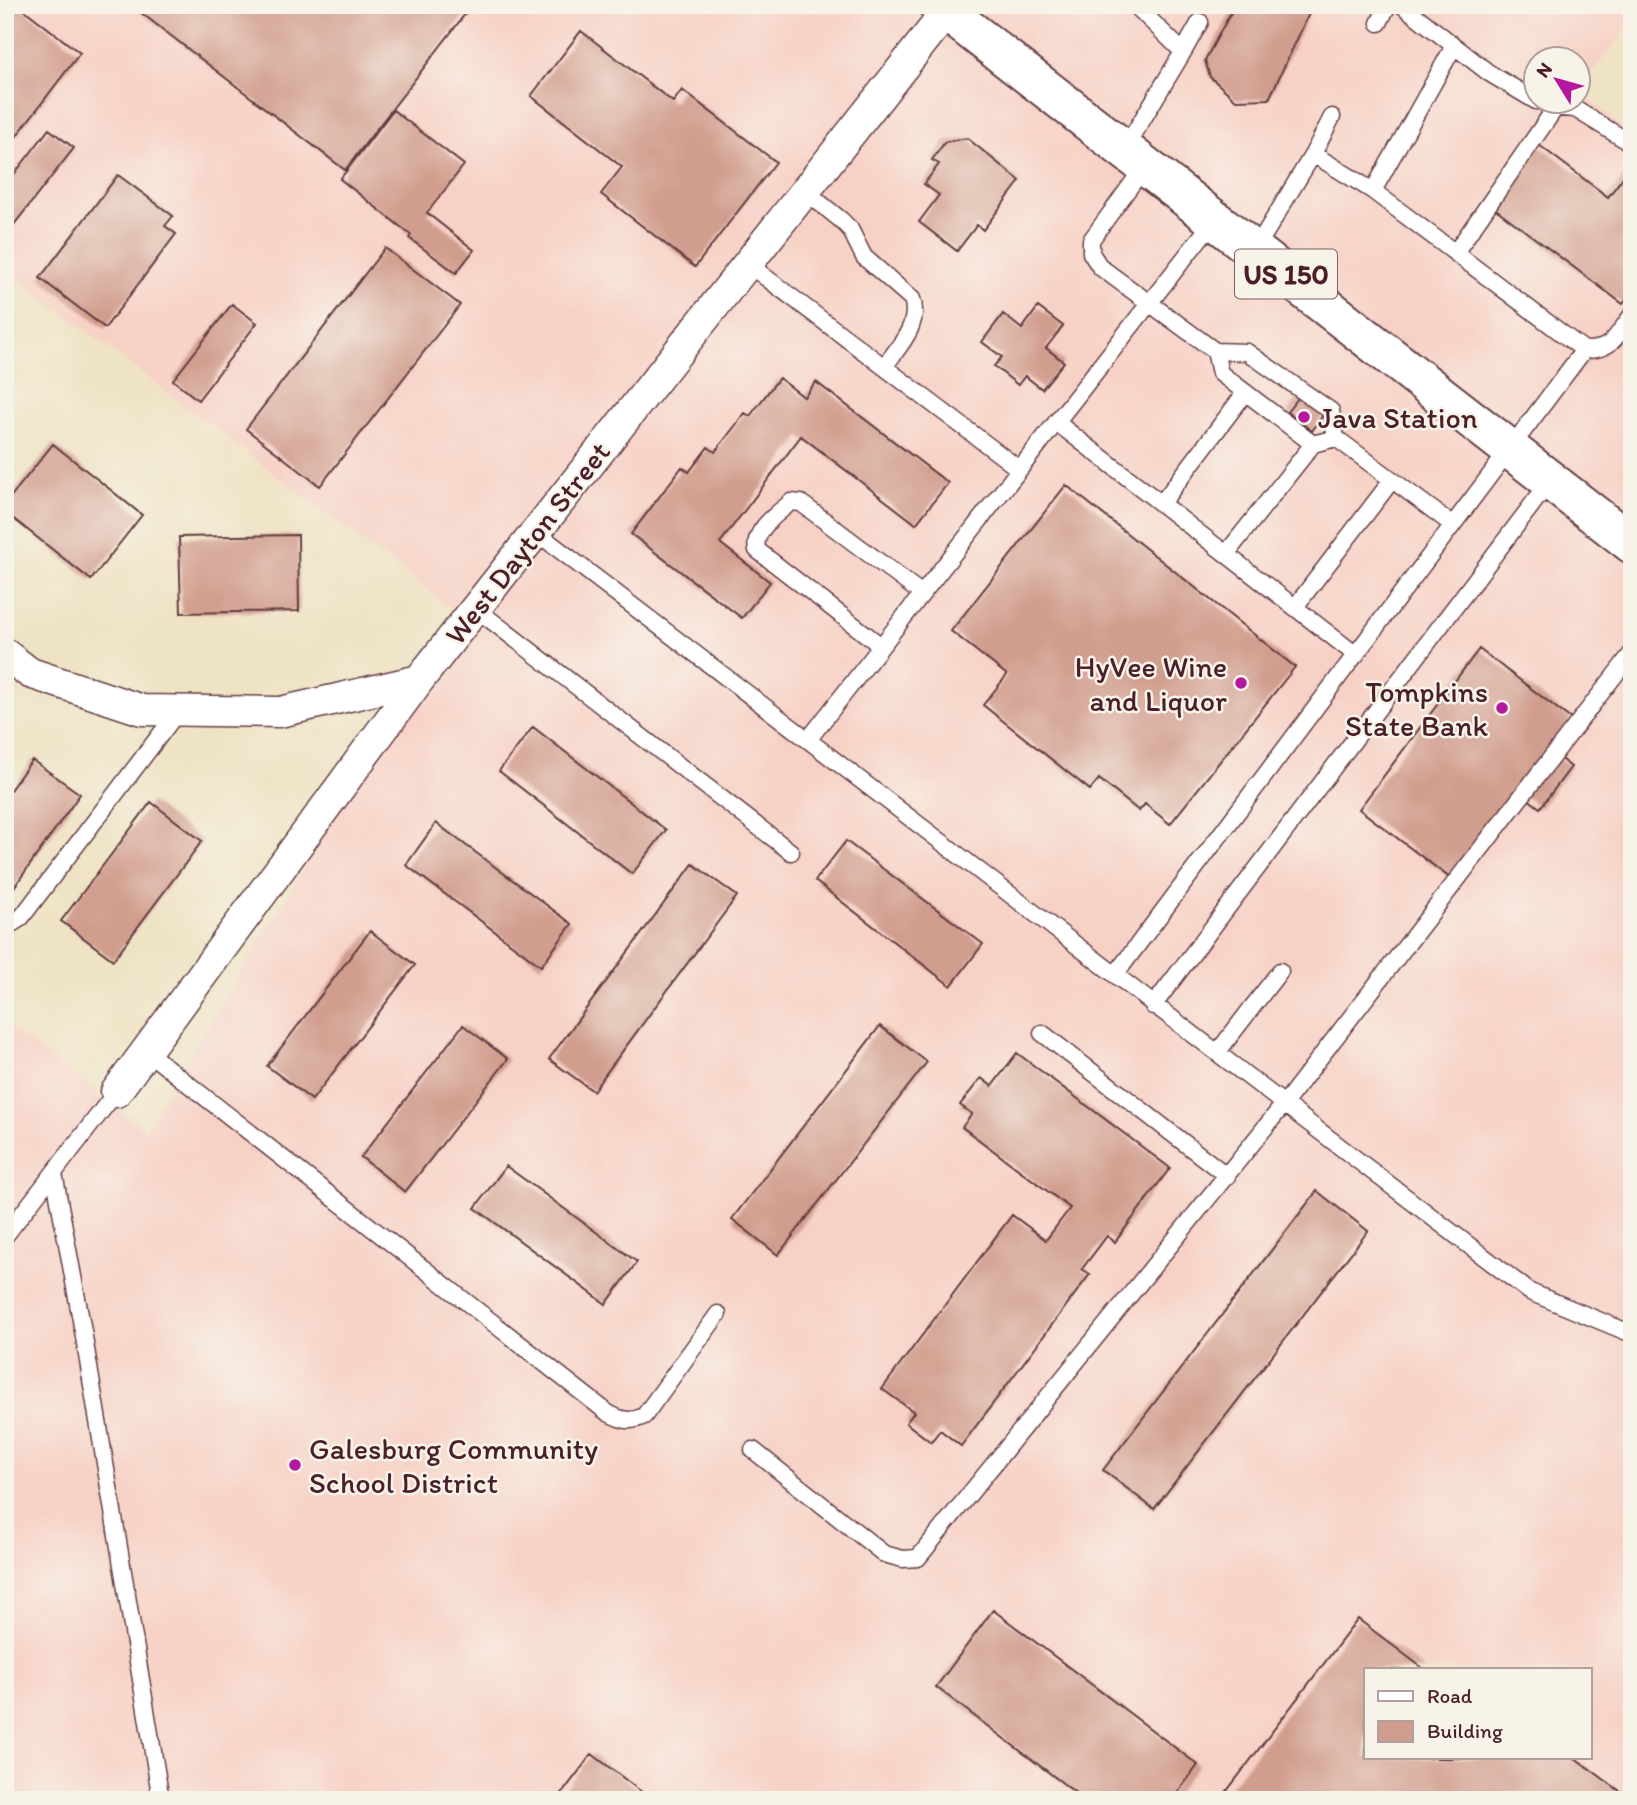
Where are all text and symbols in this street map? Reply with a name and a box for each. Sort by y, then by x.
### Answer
north arrow [1522,46,1592,116]
text: N [1531,58,1557,82]
road number: US 150 [1235,250,1337,298]
place label: Java Station [1318,399,1478,436]
marker: Java Station [1296,409,1312,425]
street label: West Dayton Street [436,434,618,652]
place label: HyVee Wine and Liquor [1075,648,1227,719]
place label: Tompkins State Bank [1345,673,1488,744]
marker: HyVee Wine and Liquor [1233,675,1249,691]
marker: Tompkins State Bank [1494,700,1510,716]
place label: Galesburg Community School District [309,1430,598,1501]
marker: Galesburg Community School District [287,1457,303,1473]
legend [1364,1668,1592,1759]
text: Road [1427,1683,1473,1708]
text: Building [1427,1718,1503,1743]

